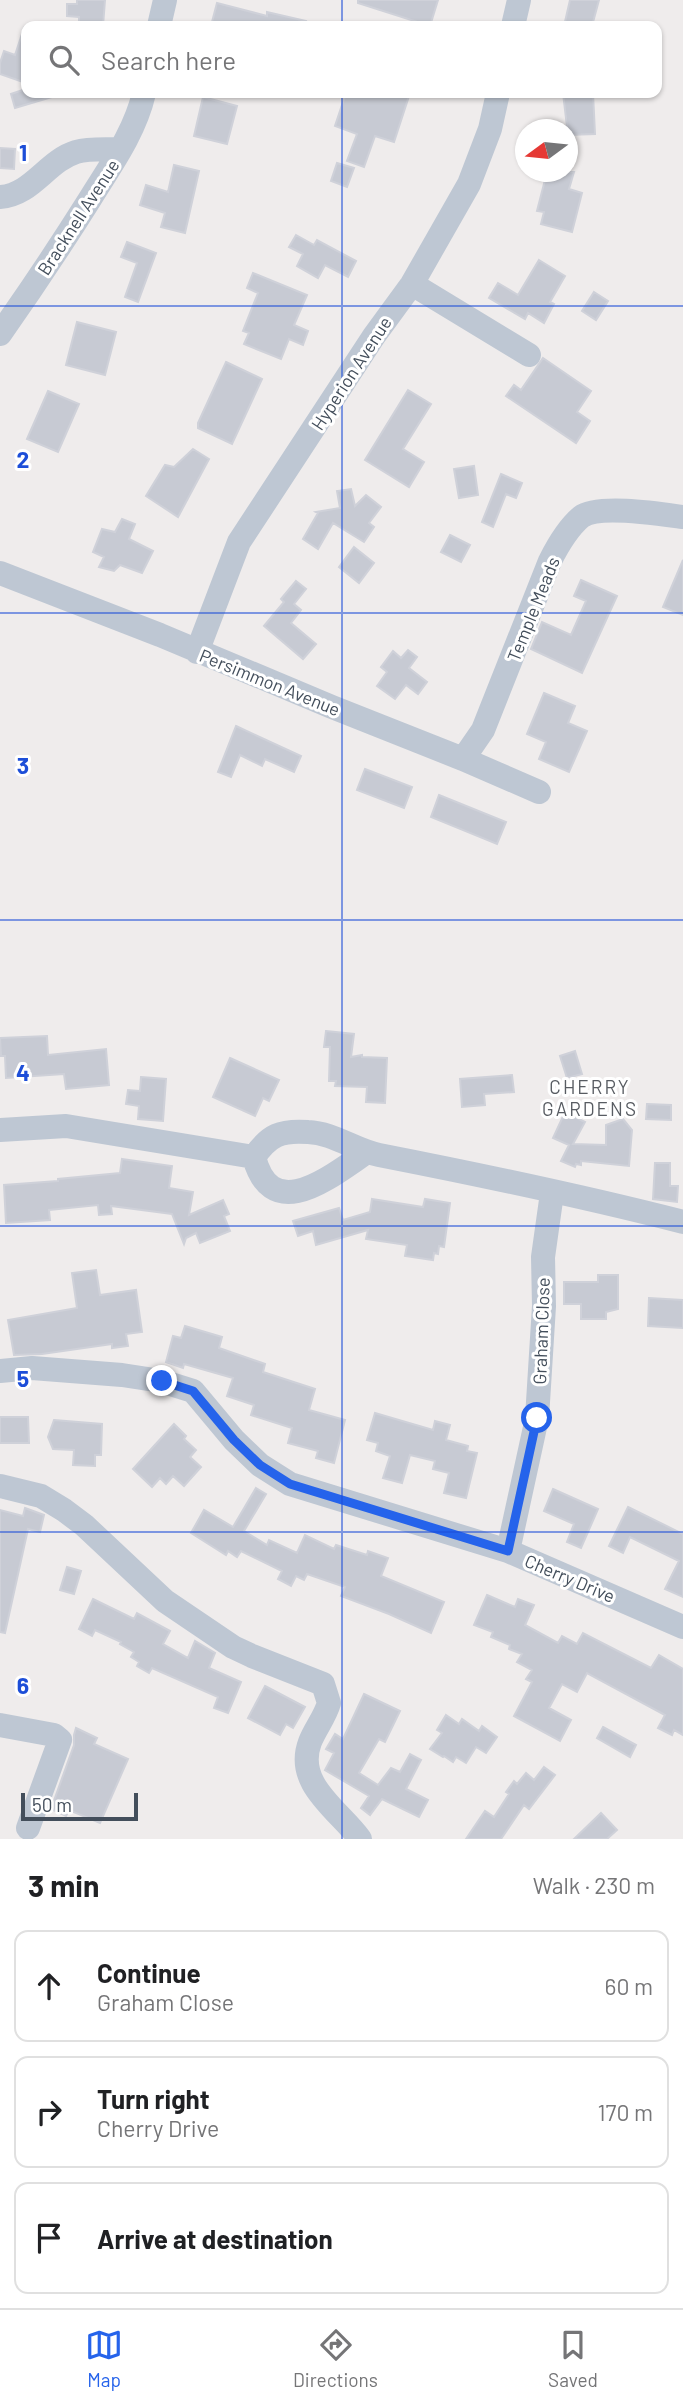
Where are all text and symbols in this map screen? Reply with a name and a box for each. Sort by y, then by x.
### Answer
search box [21,21,662,98]
icon: search [45,41,83,79]
text: Search here [101,44,236,75]
north arrow [515,119,578,182]
text: 1 [19,138,27,166]
street label: Bracknell Avenue [32,155,124,279]
street label: Hyperion Avenue [306,312,396,434]
text: 2 [17,445,29,473]
street label: Temple Meads [502,554,564,664]
street label: Persimmon Avenue [197,644,343,720]
text: 3 [17,751,29,779]
text: 4 [16,1058,30,1086]
district label: CHERRY GARDENS [542,1075,638,1120]
street label: Graham Close [528,1277,554,1385]
text: 5 [17,1364,29,1392]
route end [146,1365,177,1396]
route start [521,1402,552,1433]
street label: Cherry Drive [522,1549,618,1607]
text: 6 [17,1671,29,1699]
scale bar [21,1790,138,1822]
text: 50 m [32,1793,72,1816]
text: 3 min [28,1867,99,1903]
text: Walk · 230 m [533,1871,655,1899]
text: Continue [97,1957,201,1988]
icon: ahead [30,1967,68,2005]
text: 60 m [605,1972,653,2000]
text: Graham Close [97,1988,234,2016]
text: Turn right [97,2083,210,2114]
icon: right [30,2093,68,2131]
text: 170 m [597,2098,653,2126]
text: Cherry Drive [97,2114,219,2142]
icon: arrive [30,2219,68,2257]
text: Arrive at destination [97,2223,333,2254]
tab: Map [85,2326,123,2391]
tab: Directions [293,2326,378,2391]
tab: Saved [548,2326,598,2391]

